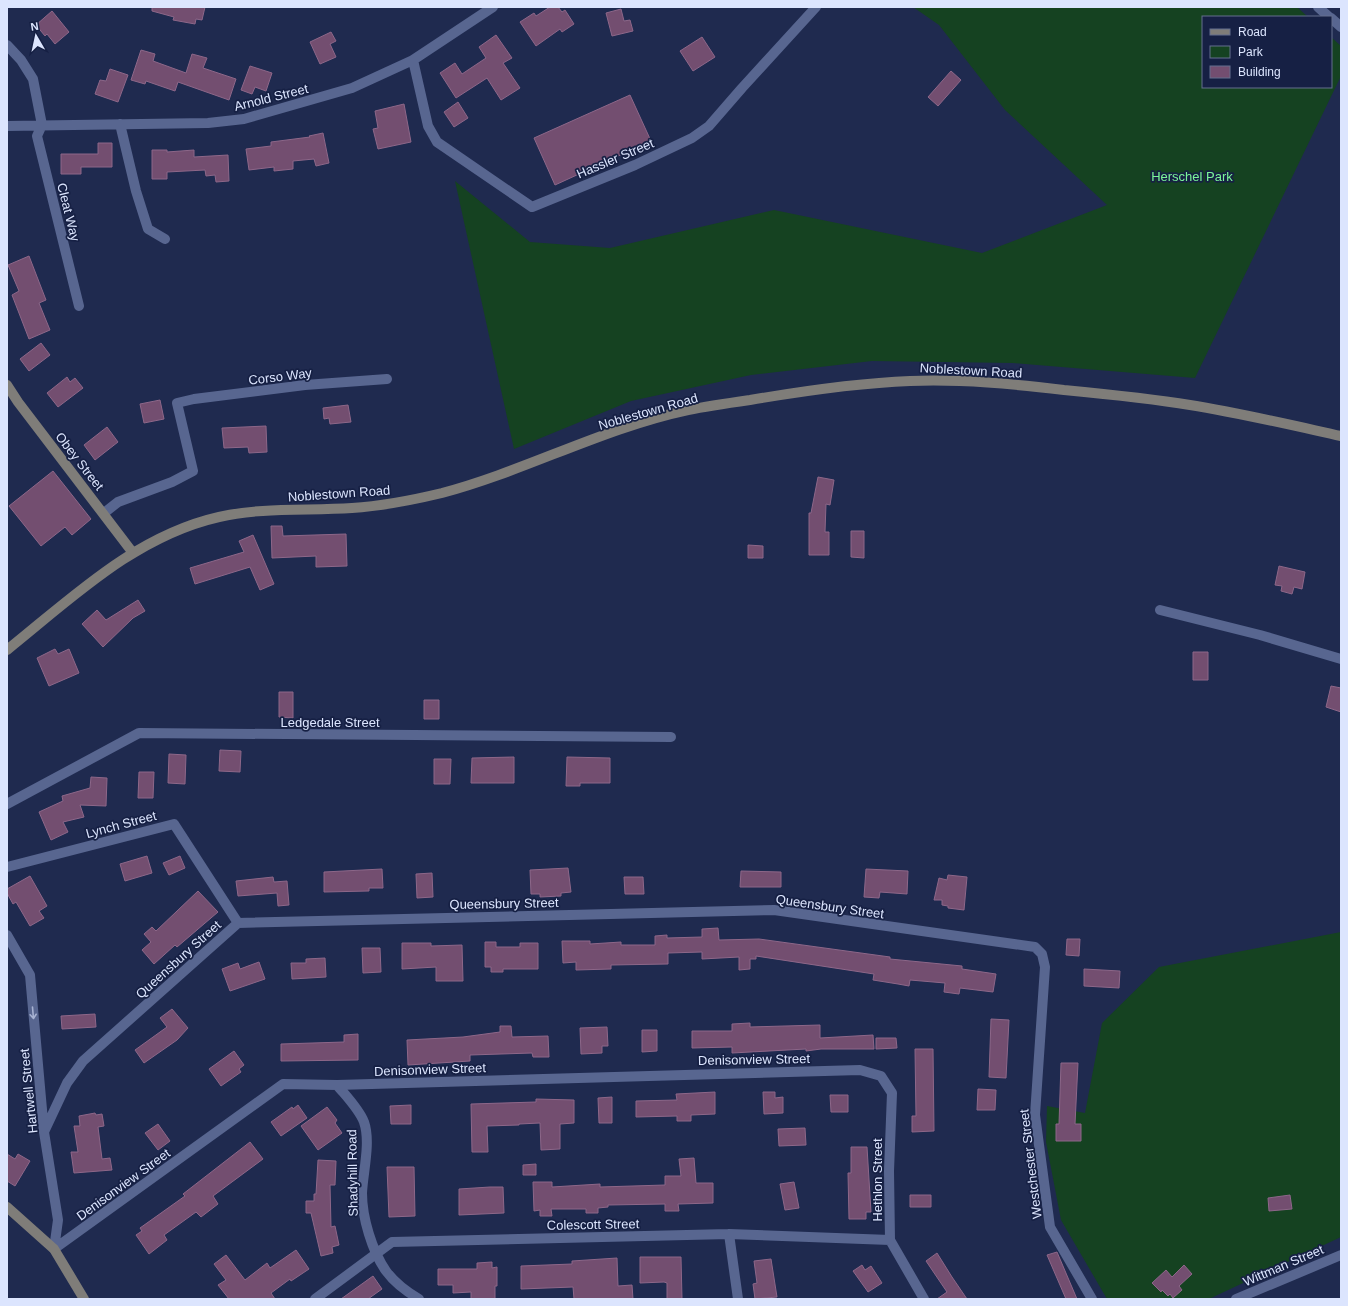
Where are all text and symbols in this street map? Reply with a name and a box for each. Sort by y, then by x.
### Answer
north arrow [16,16,56,56]
legend [1202,16,1332,88]
text: N [30,20,39,33]
text: Road [1238,25,1267,39]
text: Park [1238,45,1264,59]
text: Building [1238,65,1281,79]
street label: Arnold Street [232,81,310,114]
street label: Hassler Street [574,135,656,181]
park label: Herschel Park [1151,169,1233,184]
street label: Cleat Way [54,181,83,243]
street label: Noblestown Road [919,360,1023,381]
street label: Corso Way [247,365,313,388]
street label: Noblestown Road [597,390,700,433]
street label: Obey Street [52,429,107,494]
street label: Noblestown Road [287,482,391,505]
street label: Ledgedale Street [280,715,380,730]
street label: Lynch Street [84,808,158,841]
street label: Queensbury Street [775,891,885,922]
street label: Queensbury Street [449,895,559,912]
street label: Queensbury Street [133,917,224,1001]
one-way arrow [30,1006,37,1019]
street label: Hartwell Street [17,1047,40,1134]
street label: Denisonview Street [698,1051,811,1068]
street label: Denisonview Street [374,1060,487,1079]
street label: Westchester Street [1016,1108,1045,1220]
street label: Shadyhill Road [344,1129,361,1217]
street label: Hethlon Street [870,1138,885,1222]
street label: Denisonview Street [74,1145,173,1223]
street label: Colescott Street [547,1216,640,1233]
street label: Wittman Street [1241,1242,1326,1289]

